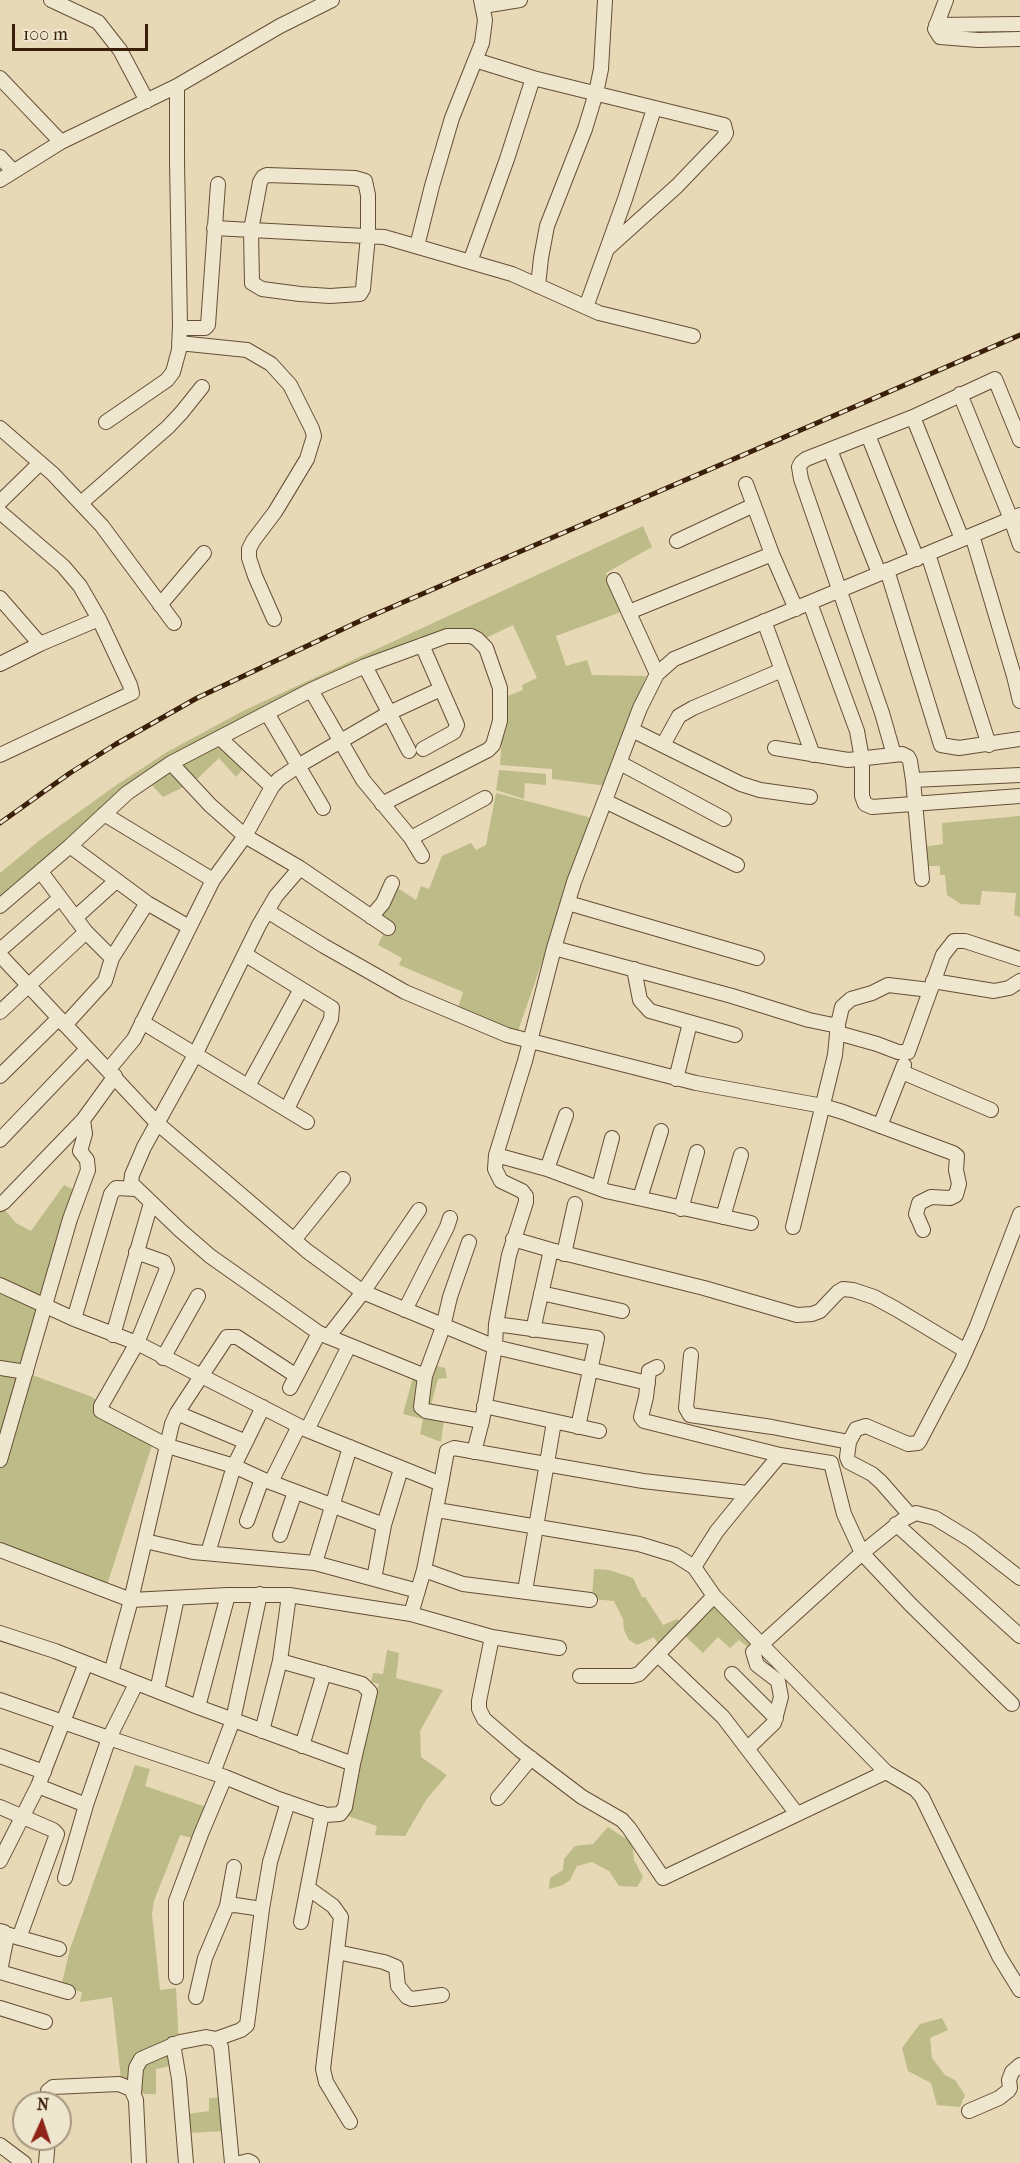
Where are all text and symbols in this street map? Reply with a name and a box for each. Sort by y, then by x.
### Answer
scale bar [15,12,152,50]
text: 100 m [23,24,68,45]
north arrow [12,2091,72,2151]
text: N [36,2095,49,2114]

